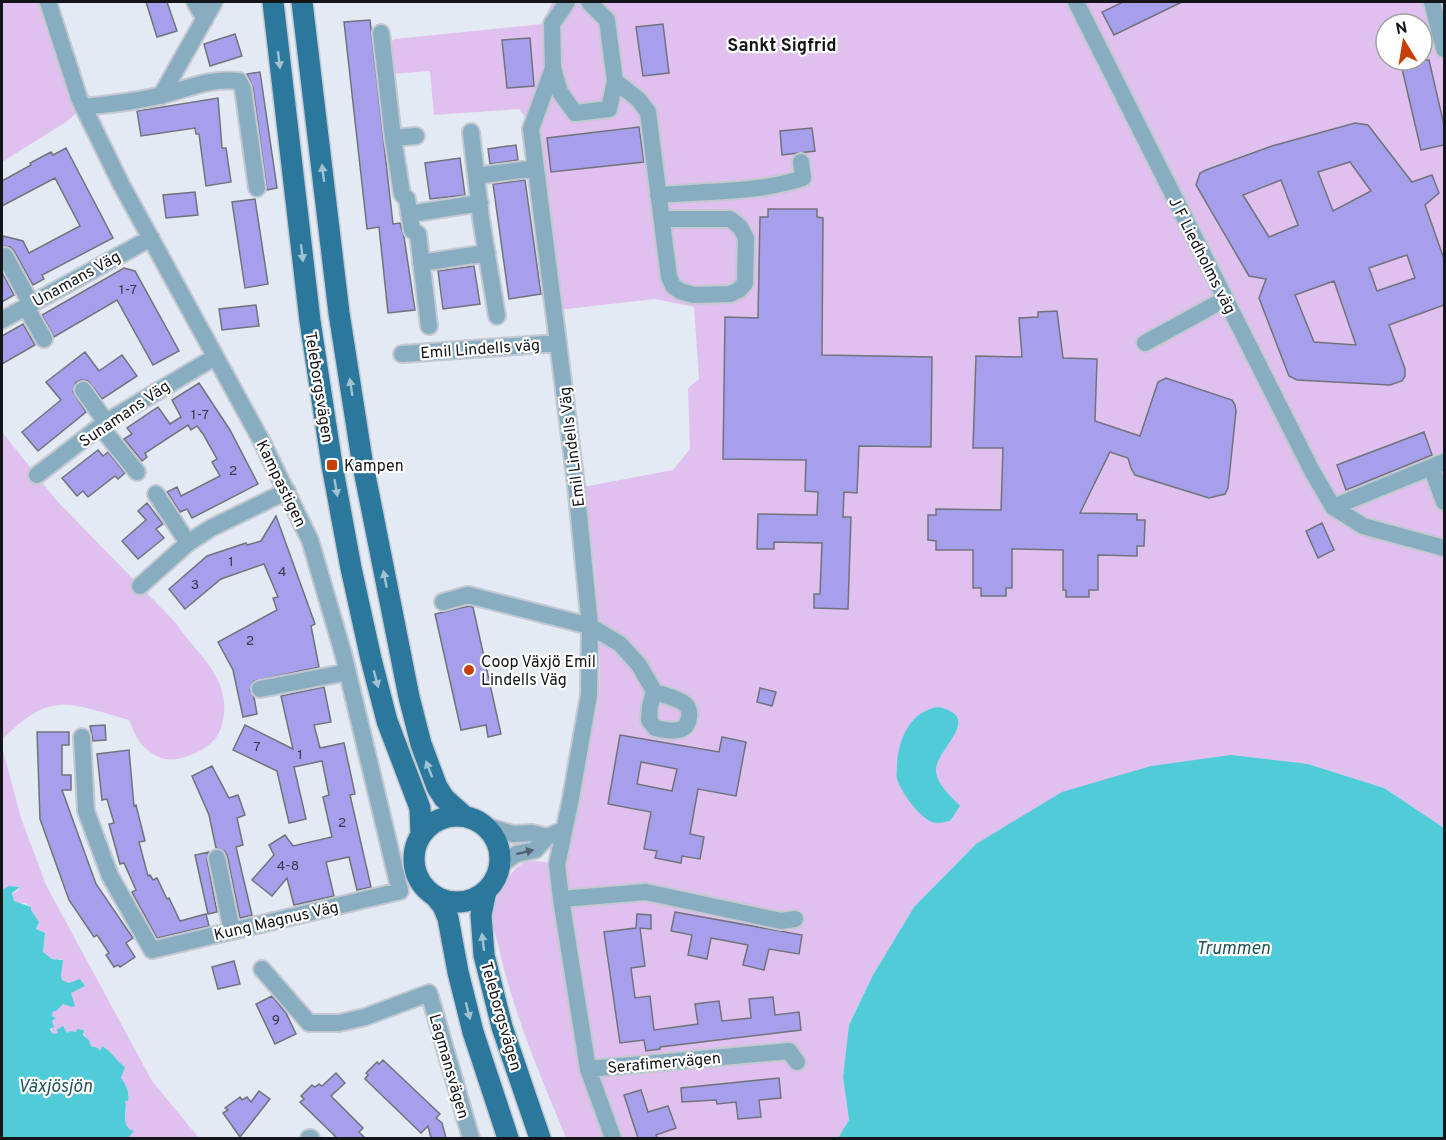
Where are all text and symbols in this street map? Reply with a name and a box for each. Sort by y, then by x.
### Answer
north arrow [1374,12,1434,72]
text: N [1394,18,1409,40]
district label: Sankt Sigfrid [727,35,837,58]
one-way arrow [274,50,284,69]
one-way arrow [318,163,327,182]
street label: J F Liedholms väg [1163,194,1239,318]
one-way arrow [297,244,307,263]
street label: Unamans Väg [29,247,124,312]
house number: 1-7 [119,282,137,299]
street label: Teleborgsvägen [299,330,337,444]
street label: Emil Lindells väg [420,336,541,364]
street label: Sunamans Väg [76,377,174,452]
one-way arrow [346,378,355,397]
street label: Emil Lindells Väg [556,386,590,508]
house number: 1-7 [191,407,209,424]
street label: Kampastigen [251,437,310,531]
place label: Kampen [344,457,404,477]
marker: Kampen [325,458,339,472]
house number: 2 [229,463,237,480]
one-way arrow [332,478,341,497]
house number: 1 [228,554,234,571]
house number: 4 [278,564,286,581]
one-way arrow [380,569,389,588]
house number: 3 [191,577,199,594]
house number: 2 [246,633,254,650]
place label: Coop Växjö Emil Lindells Väg [481,653,596,691]
marker: Coop Växjö Emil Lindells Väg [462,663,476,677]
one-way arrow [372,670,381,688]
house number: 7 [253,739,261,756]
house number: 1 [297,747,303,764]
one-way arrow [424,760,433,778]
house number: 2 [338,815,346,832]
one-way arrow [515,847,534,857]
house number: 4-8 [277,858,299,875]
street label: Kung Magnus Väg [212,898,341,946]
one-way arrow [478,932,487,951]
water label: Trummen [1196,938,1270,961]
street label: Teleborgsvägen [475,960,525,1073]
one-way arrow [463,1002,473,1021]
house number: 9 [272,1012,280,1029]
street label: Lagmansvägen [424,1012,473,1121]
street label: Serafimervägen [607,1049,722,1079]
water label: Växjösjön [18,1076,92,1099]

